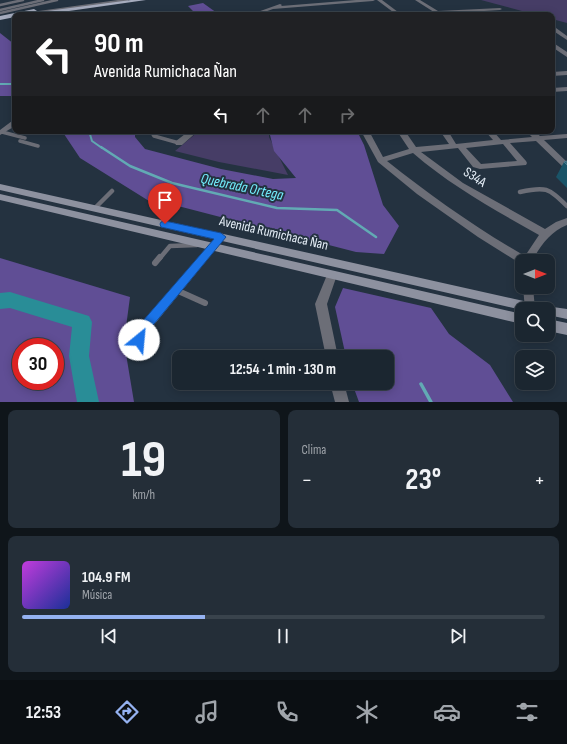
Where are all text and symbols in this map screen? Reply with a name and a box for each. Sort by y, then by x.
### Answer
text: 90 m [94,27,144,60]
icon: left [28,28,80,80]
text: Avenida Rumichaca Ñan [94,61,237,82]
icon: left [210,104,232,126]
icon: ahead [252,104,274,126]
icon: ahead [294,104,316,126]
icon: right [336,104,358,126]
street label: S34A [460,163,490,191]
water label: Quebrada Ortega [199,169,285,205]
pin [148,183,182,224]
icon: arrive [154,189,176,211]
street label: Avenida Rumichaca Ñan [217,212,330,254]
north arrow [515,254,555,294]
map controls [515,254,555,390]
button: search [515,302,555,342]
position arrow [118,319,160,361]
speed limit sign: 30 [12,338,64,390]
button: layers [515,350,555,390]
text: 12:54 · 1 min · 130 m [230,360,336,379]
text: 19 [121,429,166,492]
text: Clima [302,442,326,458]
text: 23° [405,462,441,498]
text: − [302,467,312,494]
text: + [534,467,545,494]
text: km/h [133,487,155,503]
text: 104.9 FM [82,568,130,587]
text: Música [82,587,112,603]
icon: previous [98,625,120,647]
icon: pause [272,625,294,647]
icon: next [447,625,469,647]
icon: directions [113,698,141,726]
icon: music [193,698,221,726]
icon: phone [273,698,301,726]
icon: climate [353,698,381,726]
icon: car [433,698,461,726]
icon: filters [513,698,541,726]
text: 12:53 [26,702,61,723]

